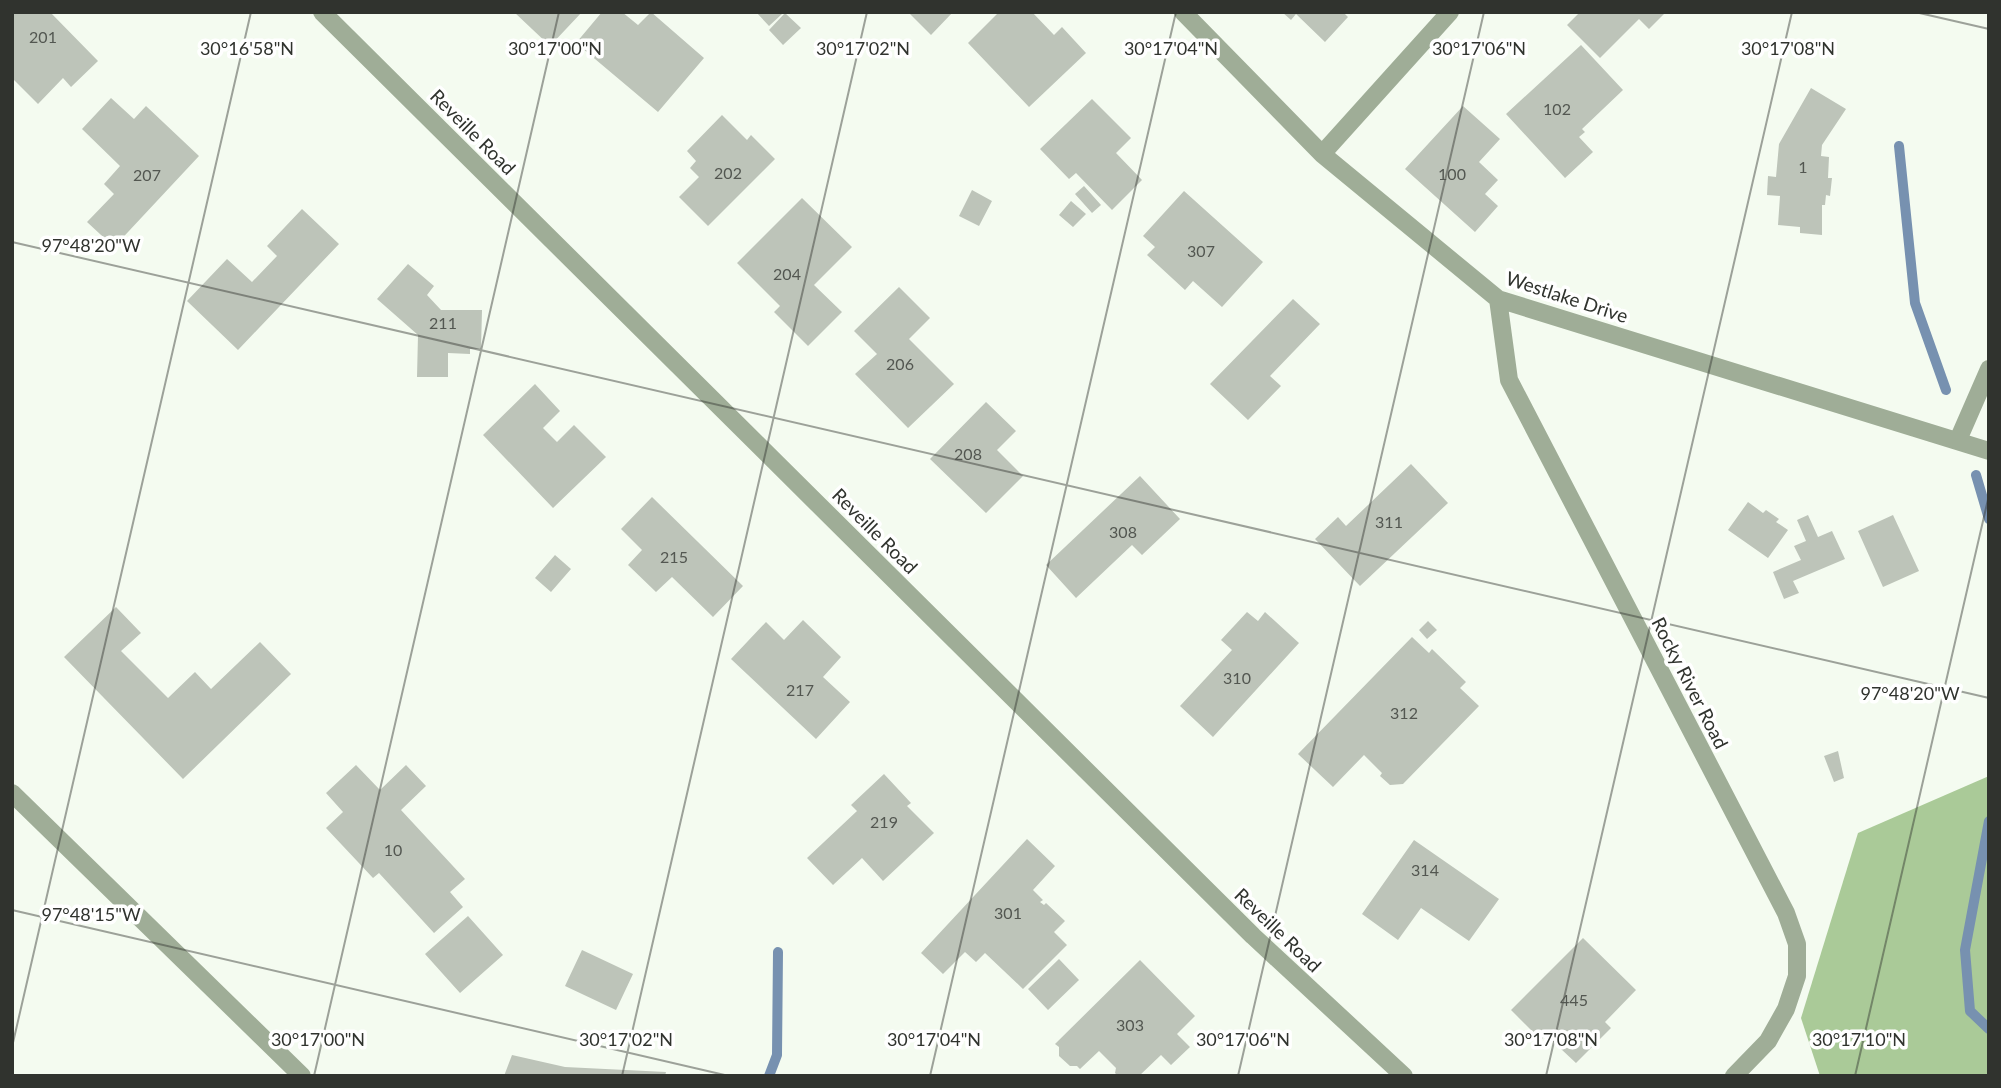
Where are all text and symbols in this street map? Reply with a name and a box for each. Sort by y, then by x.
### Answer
house number: 201 [29,27,57,46]
text: 30°16'58"N [200,37,294,59]
text: 30°17'00"N [508,37,602,59]
text: 30°17'02"N [816,37,910,59]
text: 30°17'04"N [1124,37,1218,59]
text: 30°17'06"N [1432,37,1526,59]
text: 30°17'08"N [1741,37,1835,59]
street label: Reveille Road [426,84,521,179]
house number: 102 [1543,99,1571,118]
house number: 1 [1798,157,1808,176]
house number: 202 [714,163,742,182]
house number: 100 [1438,164,1466,183]
house number: 207 [133,165,161,184]
text: 97°48'20"W [41,234,141,256]
house number: 307 [1187,241,1215,260]
house number: 204 [773,264,801,283]
street label: Westlake Drive [1503,266,1631,327]
house number: 211 [429,313,457,332]
house number: 206 [886,354,914,373]
house number: 208 [954,444,982,463]
street label: Reveille Road [828,483,923,578]
house number: 311 [1375,512,1403,531]
house number: 308 [1109,522,1137,541]
house number: 215 [660,547,688,566]
street label: Rocky River Road [1647,613,1733,752]
house number: 310 [1223,668,1251,687]
house number: 217 [786,680,814,699]
text: 97°48'20"W [1860,682,1960,704]
house number: 312 [1390,703,1418,722]
house number: 219 [870,812,898,831]
house number: 10 [384,840,402,859]
house number: 314 [1411,860,1439,879]
street label: Reveille Road [1230,883,1326,977]
text: 97°48'15"W [41,903,141,925]
house number: 301 [994,903,1022,922]
house number: 445 [1560,990,1588,1009]
house number: 303 [1116,1015,1144,1034]
text: 30°17'00"N [271,1028,365,1050]
text: 30°17'02"N [579,1028,673,1050]
text: 30°17'04"N [887,1028,981,1050]
text: 30°17'06"N [1196,1028,1290,1050]
text: 30°17'08"N [1504,1028,1598,1050]
text: 30°17'10"N [1812,1028,1906,1050]

